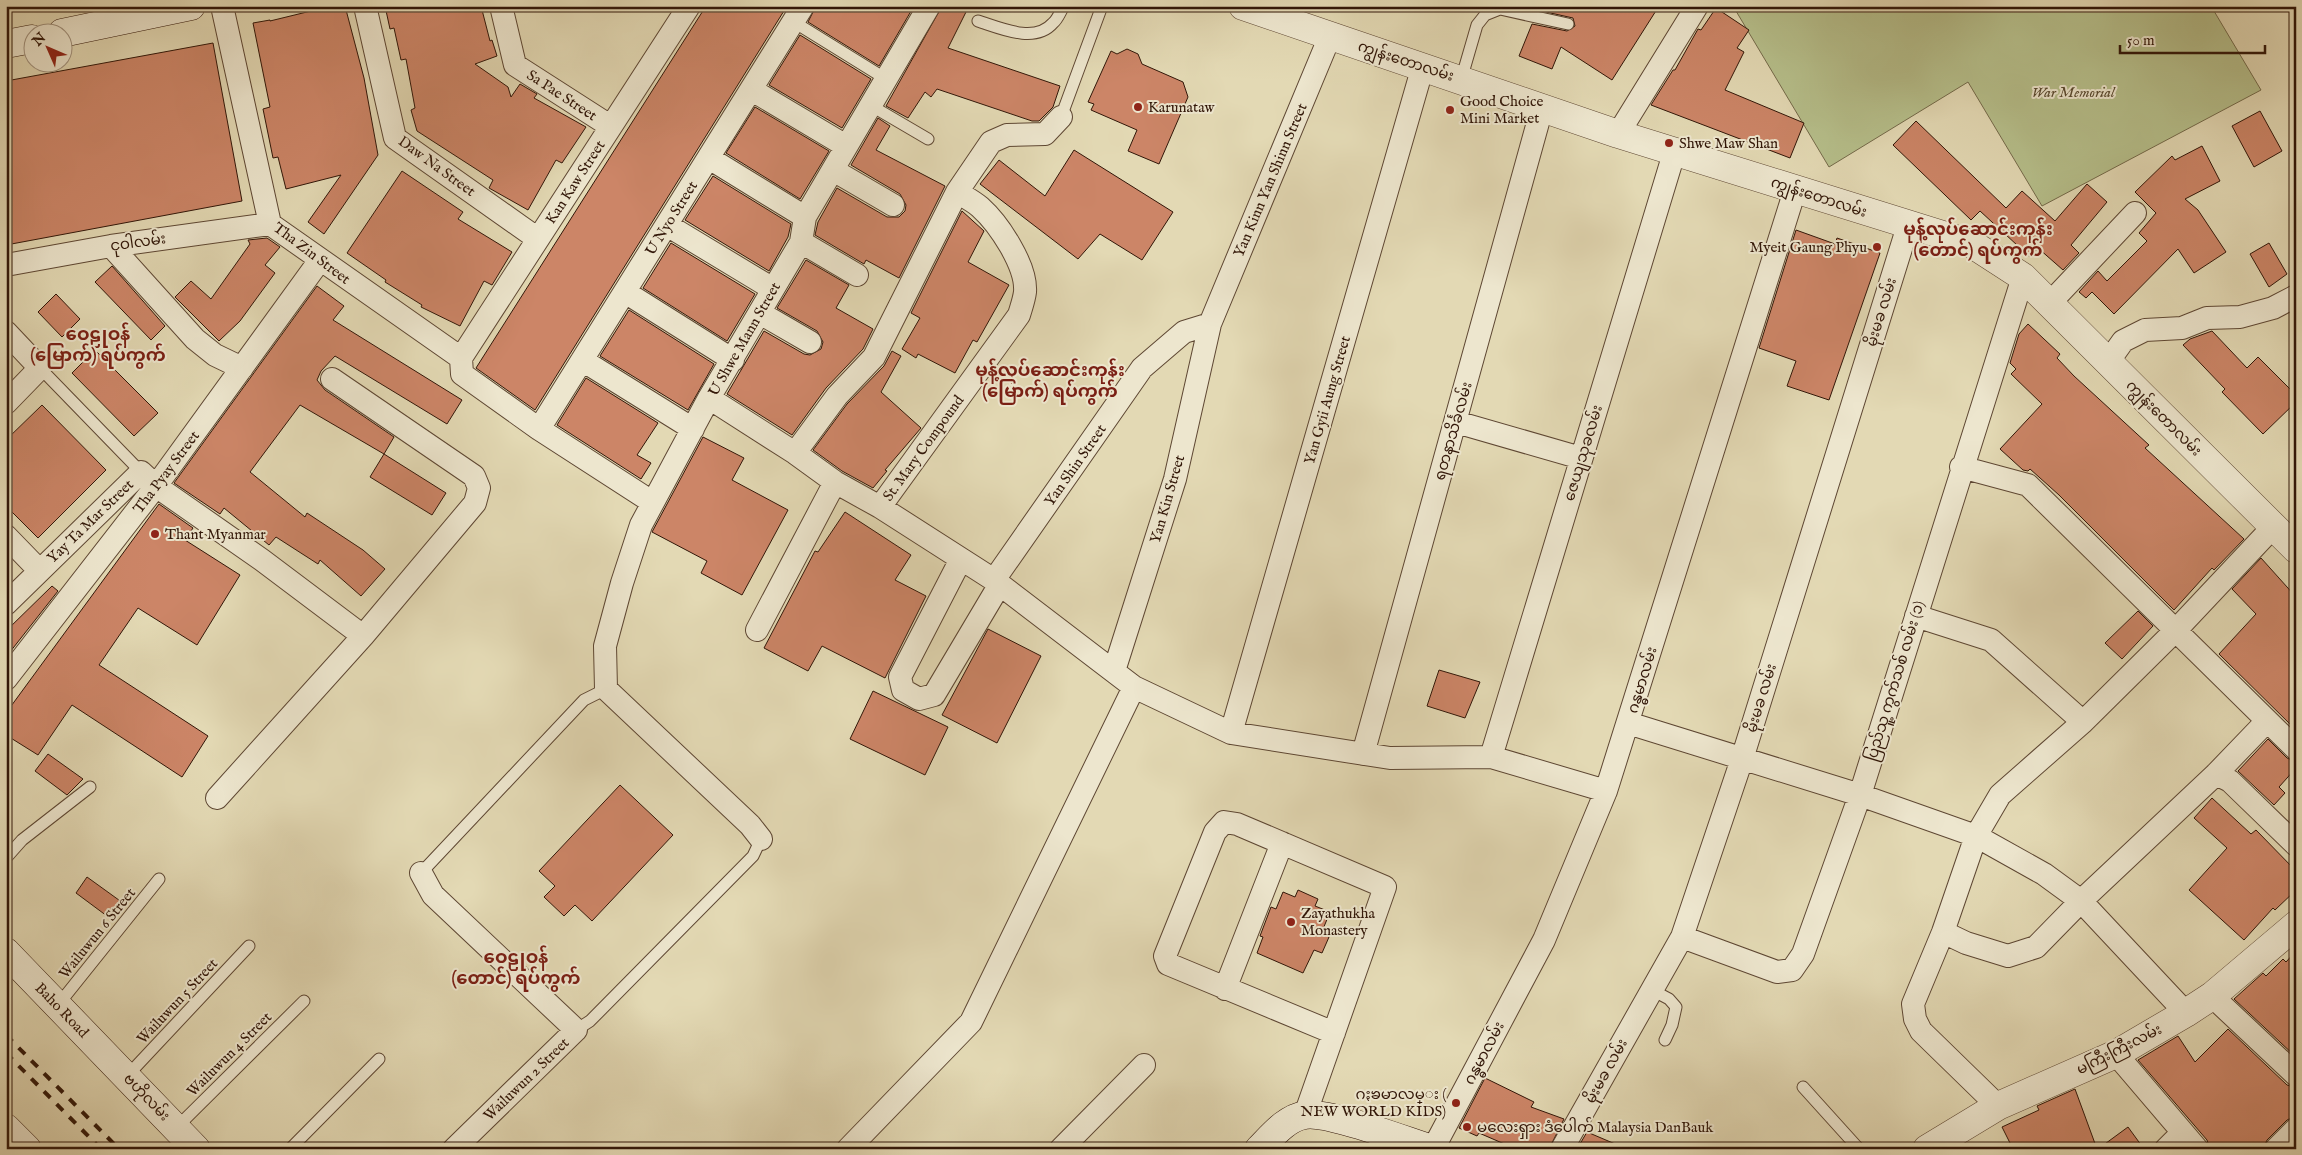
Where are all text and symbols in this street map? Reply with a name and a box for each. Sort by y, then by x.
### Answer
north arrow [22,22,72,72]
scale bar [2120,22,2264,54]
text: N [28,29,50,51]
text: 50 m [2127,31,2155,50]
street label: ကျွန်းတောလမ်း [1355,36,1456,89]
street label: Sa Pae Street [523,66,600,125]
park label: War Memorial [2032,83,2116,102]
place label: Good Choice Mini Market [1460,92,1543,128]
place label: Karunataw [1148,98,1216,117]
street label: Yan Kinn Yan Shinn Street [1229,100,1312,260]
marker: Karunataw [1132,101,1144,113]
marker: Good Choice Mini Market [1444,104,1456,116]
street label: Daw Na Street [394,132,479,201]
place label: Shwe Maw Shan [1679,134,1778,153]
street label: Kan Kaw Street [541,137,610,228]
marker: Shwe Maw Shan [1663,137,1675,149]
street label: ကျွန်းတောလမ်း [1768,172,1869,225]
street label: U Nyo Street [641,177,702,259]
district label: မုန့်လုပ်ဆောင်းကုန်း (တောင်) ရပ်ကွက် [1903,217,2053,264]
street label: Tha Zin Street [269,218,354,289]
street label: ငုဝါလမ်း [109,228,167,258]
place label: Myeit Gaung Phyu [1750,238,1867,257]
marker: Myeit Gaung Phyu [1871,241,1883,253]
street label: မိုးမခ လမ်း [1861,275,1903,350]
street label: U Shwe Mann Street [704,279,785,400]
district label: ဝေဠုဝန် (မြောက်) ရပ်ကွက် [30,322,166,369]
street label: Yan Gyii Aung Street [1300,334,1355,467]
district label: မုန့်လုပ်ဆောင်းကုန်း (မြောက်) ရပ်ကွက် [975,358,1125,405]
street label: ကျွန်းတောလမ်း [2120,376,2206,462]
street label: ရတနာသိင်္ခလမ်း [1429,379,1479,483]
street label: St. Mary Compound [879,391,969,505]
street label: ဇေယျသုခလမ်း [1559,402,1609,504]
street label: Yan Shin Street [1040,421,1111,510]
street label: Tha Pyay Street [129,427,204,518]
street label: Yan Kin Street [1146,453,1189,545]
street label: Yay Ta Mar Street [43,475,138,567]
place label: Thant Myanmar [165,525,266,544]
marker: Thant Myanmar [149,528,161,540]
street label: ပြည်သူ့ ကွက်သစ် လမ်း (၁) [1861,598,1931,764]
street label: ဂန္ဓမာလမ်း [1622,644,1664,716]
street label: မိုးမခ လမ်း [1741,661,1783,736]
street label: Wailuwun 6 Street [55,884,140,983]
place label: Zayathukha Monastery [1301,904,1375,940]
marker: Zayathukha Monastery [1285,916,1297,928]
district label: ဝေဠုဝန် (တောင်) ရပ်ကွက် [452,945,580,992]
street label: Wailuwun 5 Street [133,954,222,1048]
street label: Baho Road [31,979,93,1043]
street label: Wailuwun 4 Street [183,1008,276,1101]
street label: ဂန္ဓမာလမ်း [1459,1018,1511,1089]
street label: မကြီးကြီးလမ်း [2073,1019,2166,1081]
street label: Wailuwun 2 Street [479,1034,573,1125]
street label: မိုးမခ လမ်း [1580,1035,1634,1108]
street label: ဗဟိုလမ်း [118,1069,175,1127]
place label: ဂႏၶမာလမ္း ( NEW WORLD KIDS) [1301,1085,1447,1121]
marker: ဂႏၶမာလမ္း ( NEW WORLD KIDS) [1450,1097,1462,1109]
place label: မလေးရှား ဒံပေါက် Malaysia DanBauk [1477,1117,1714,1139]
marker: မလေးရှား ဒံပေါက် Malaysia DanBauk [1461,1121,1473,1133]

